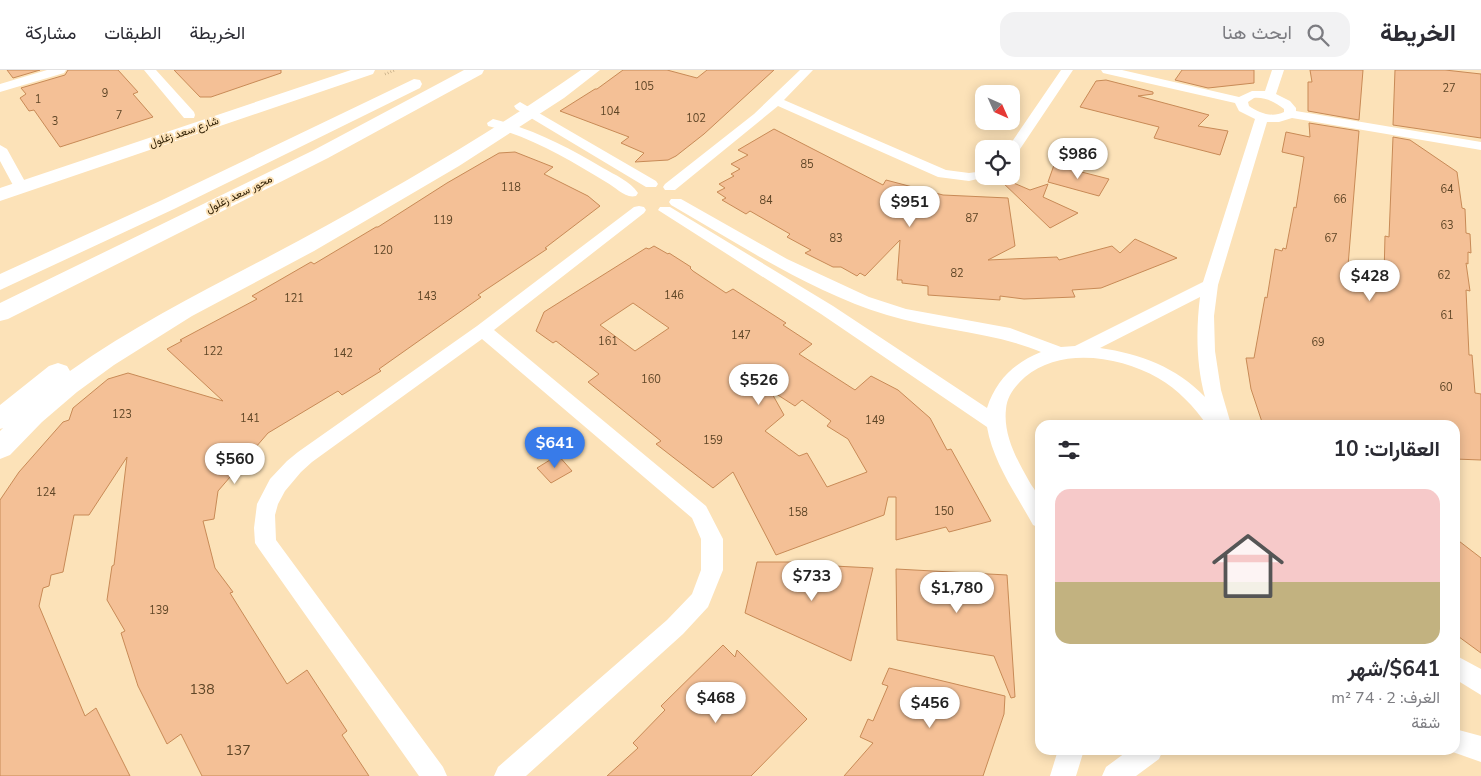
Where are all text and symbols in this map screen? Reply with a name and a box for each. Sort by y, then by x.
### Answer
search box [1000,12,1350,57]
text: الخريطة [1380,17,1456,49]
text: ابحث هنا [1222,20,1292,46]
text: مشاركة [25,21,76,45]
text: الطبقات [104,21,161,45]
text: الخريطة [189,21,245,45]
icon: search [1304,21,1332,49]
house number: 105 [634,79,654,94]
house number: 27 [1442,81,1456,96]
north arrow [975,85,1020,130]
map controls [975,85,1020,185]
house number: 9 [102,86,108,101]
house number: 1 [35,92,41,107]
house number: 104 [600,104,620,119]
house number: 7 [116,108,122,123]
house number: 102 [686,111,706,126]
street label: شارع سعد زغلول [147,113,221,151]
house number: 3 [52,114,58,129]
pin: $986 [1048,138,1108,180]
button: locate [975,140,1020,185]
text: $986 [1059,143,1097,165]
house number: 85 [800,157,814,172]
street label: محور سعد زغلول [203,171,275,217]
house number: 118 [501,180,521,195]
house number: 64 [1440,182,1454,197]
pin: $951 [880,186,940,228]
text: $951 [891,191,929,213]
house number: 66 [1333,192,1347,207]
house number: 84 [759,193,773,208]
house number: 87 [965,211,979,226]
house number: 119 [433,213,453,228]
house number: 63 [1440,218,1454,233]
house number: 83 [829,231,843,246]
house number: 67 [1324,231,1338,246]
house number: 120 [373,243,393,258]
pin: $428 [1340,260,1400,302]
text: $428 [1351,265,1389,287]
house number: 82 [950,266,964,281]
house number: 62 [1437,268,1451,283]
house number: 146 [664,288,684,303]
house number: 143 [417,289,437,304]
house number: 121 [284,291,304,306]
house number: 61 [1440,308,1454,323]
house number: 147 [731,328,751,343]
house number: 161 [598,334,618,349]
house number: 69 [1311,335,1325,350]
house number: 122 [203,344,223,359]
house number: 142 [333,346,353,361]
pin: $526 [729,364,789,406]
text: $526 [740,369,778,391]
house number: 160 [641,372,661,387]
house number: 60 [1439,380,1453,395]
house number: 123 [112,407,132,422]
house number: 141 [240,411,260,426]
house number: 149 [865,413,885,428]
pin: $641 [525,426,585,469]
text: $641 [536,432,574,454]
house number: 159 [703,433,723,448]
text: العقارات: 10 [1334,435,1440,463]
icon: filters [1055,436,1083,464]
pin: $560 [205,442,265,485]
text: $560 [216,448,254,470]
house number: 124 [36,485,56,500]
house number: 150 [934,504,954,519]
house number: 158 [788,505,808,520]
icon: home [1203,521,1293,611]
pin: $733 [782,560,842,602]
text: $733 [793,565,831,587]
pin: $1,780 [916,572,998,614]
text: $1,780 [931,577,983,599]
house number: 139 [149,603,169,618]
text: $641/شهر [1347,655,1440,683]
house number: 138 [189,680,215,699]
pin: $468 [686,682,746,724]
pin: $456 [900,686,960,729]
text: $468 [697,687,735,709]
text: الغرف: 2 · 74 m² [1331,687,1440,709]
text: $456 [911,692,949,714]
text: شقة [1411,712,1440,734]
house number: 137 [225,741,251,760]

